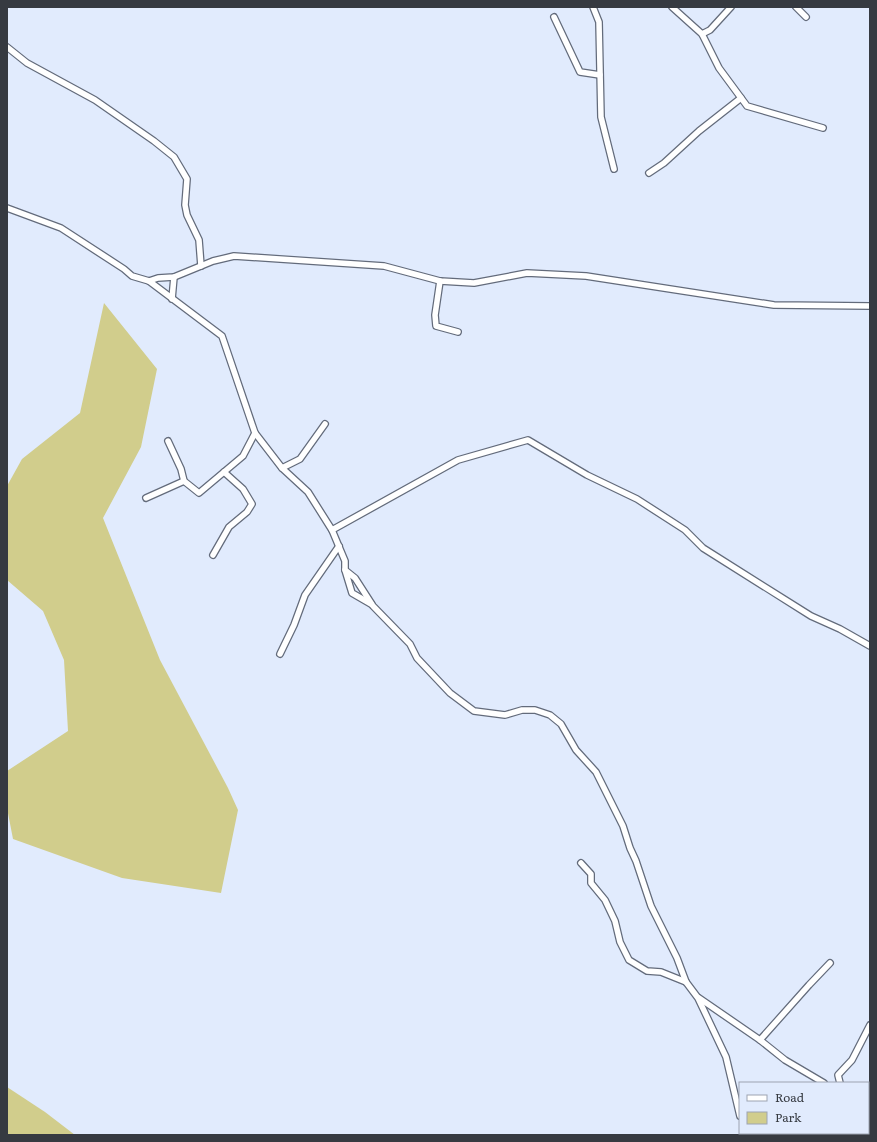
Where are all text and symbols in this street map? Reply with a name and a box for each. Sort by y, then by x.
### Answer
legend [739,1082,869,1134]
text: Road [775,1088,805,1106]
text: Park [775,1108,802,1126]

